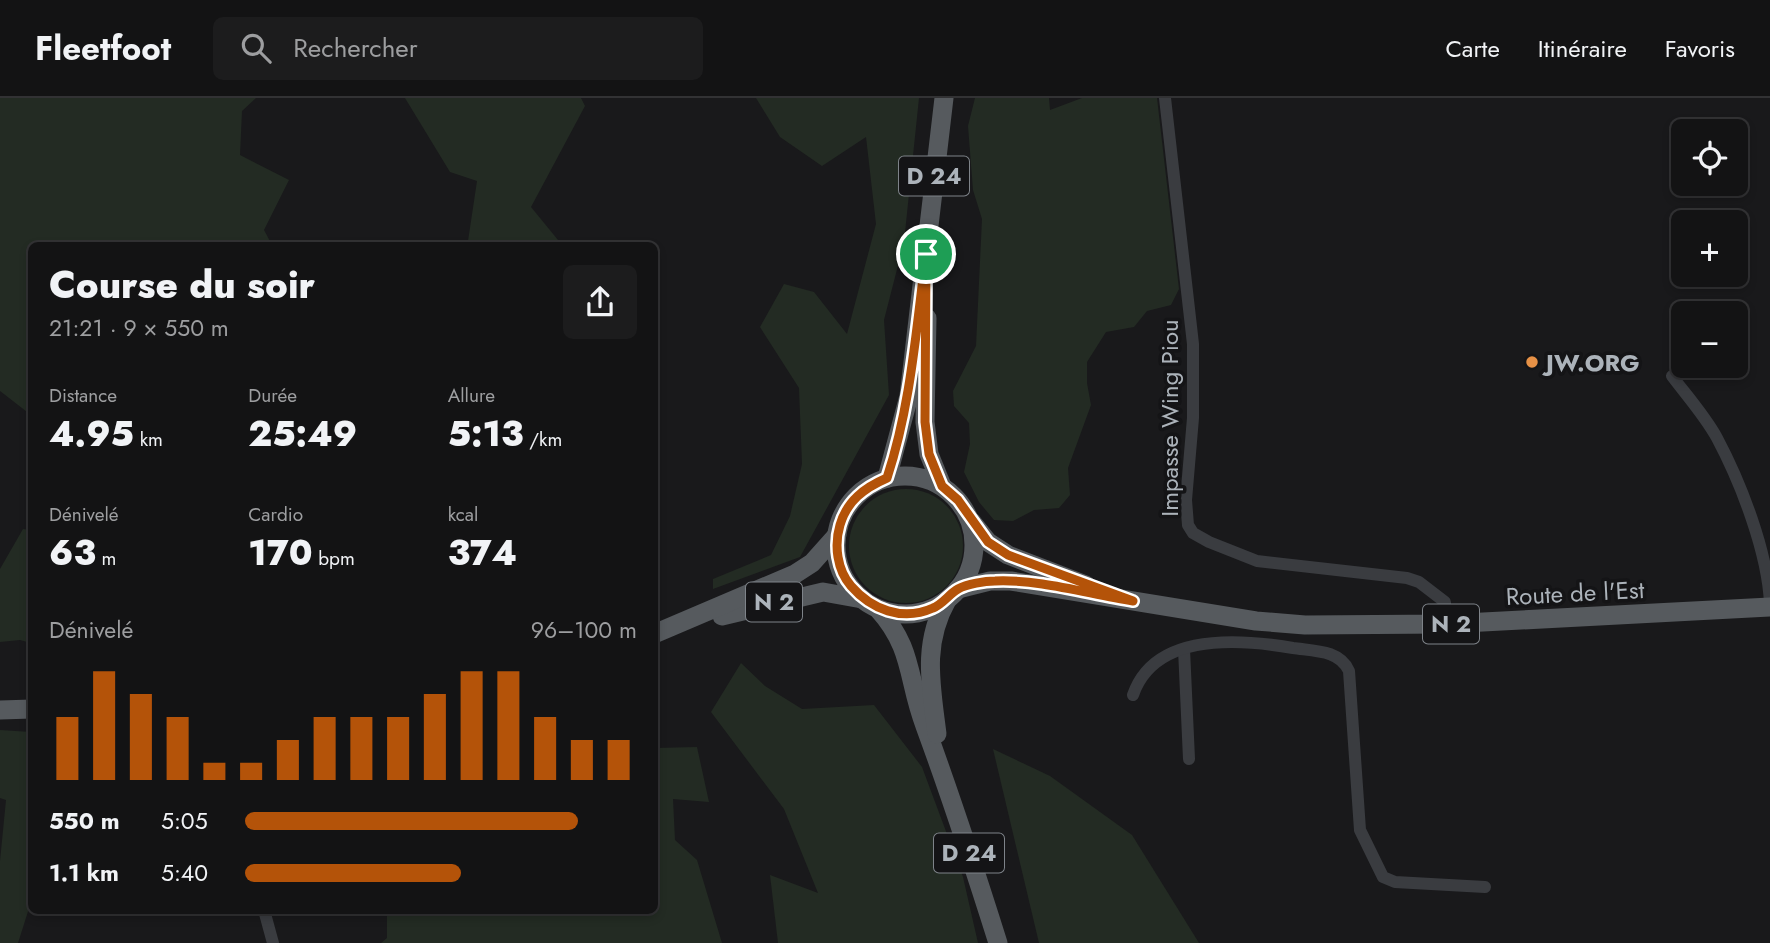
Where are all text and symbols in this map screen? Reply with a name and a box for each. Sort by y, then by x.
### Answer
search box [213,17,703,80]
text: Fleetfoot [35,25,171,72]
icon: search [237,29,275,67]
text: Rechercher [293,29,418,67]
text: Carte [1445,31,1500,66]
text: Itinéraire [1538,31,1627,66]
text: Favoris [1665,31,1735,66]
map controls [1671,119,1748,378]
button: locate [1671,119,1748,196]
road number: D 24 [899,156,969,195]
button: + [1671,210,1748,287]
pin [896,224,956,284]
icon: arrive [907,235,945,273]
text: Course du soir [49,257,315,312]
button: share [563,265,637,339]
button: − [1671,301,1748,378]
text: 21:21 · 9 × 550 m [49,311,229,345]
street label: Impasse Wing Piou [1152,319,1187,517]
place label: JW.ORG [1542,345,1640,380]
marker: JW.ORG [1524,354,1540,370]
text: Distance [49,382,117,409]
text: Durée [248,382,297,409]
text: Allure [448,382,495,409]
text: 4.95 [49,409,134,459]
text: 25:49 [248,409,357,459]
text: 5:13 [448,409,524,459]
text: km [134,426,163,453]
text: /km [524,426,562,453]
text: Dénivelé [49,501,119,528]
text: Cardio [248,501,303,528]
text: kcal [448,501,478,528]
text: 63 [49,528,96,578]
text: 170 [248,528,313,578]
text: 374 [448,528,517,578]
text: m [96,545,116,572]
text: bpm [313,545,355,572]
street label: Route de l'Est [1505,572,1645,614]
road number: N 2 [746,582,802,622]
road number: N 2 [1423,604,1479,644]
text: Dénivelé [49,613,133,647]
text: 96–100 m [531,613,637,647]
text: 550 m [49,804,120,838]
text: 5:05 [161,804,208,838]
road number: D 24 [934,834,1004,873]
text: 1.1 km [49,856,119,890]
text: 5:40 [161,856,208,890]

